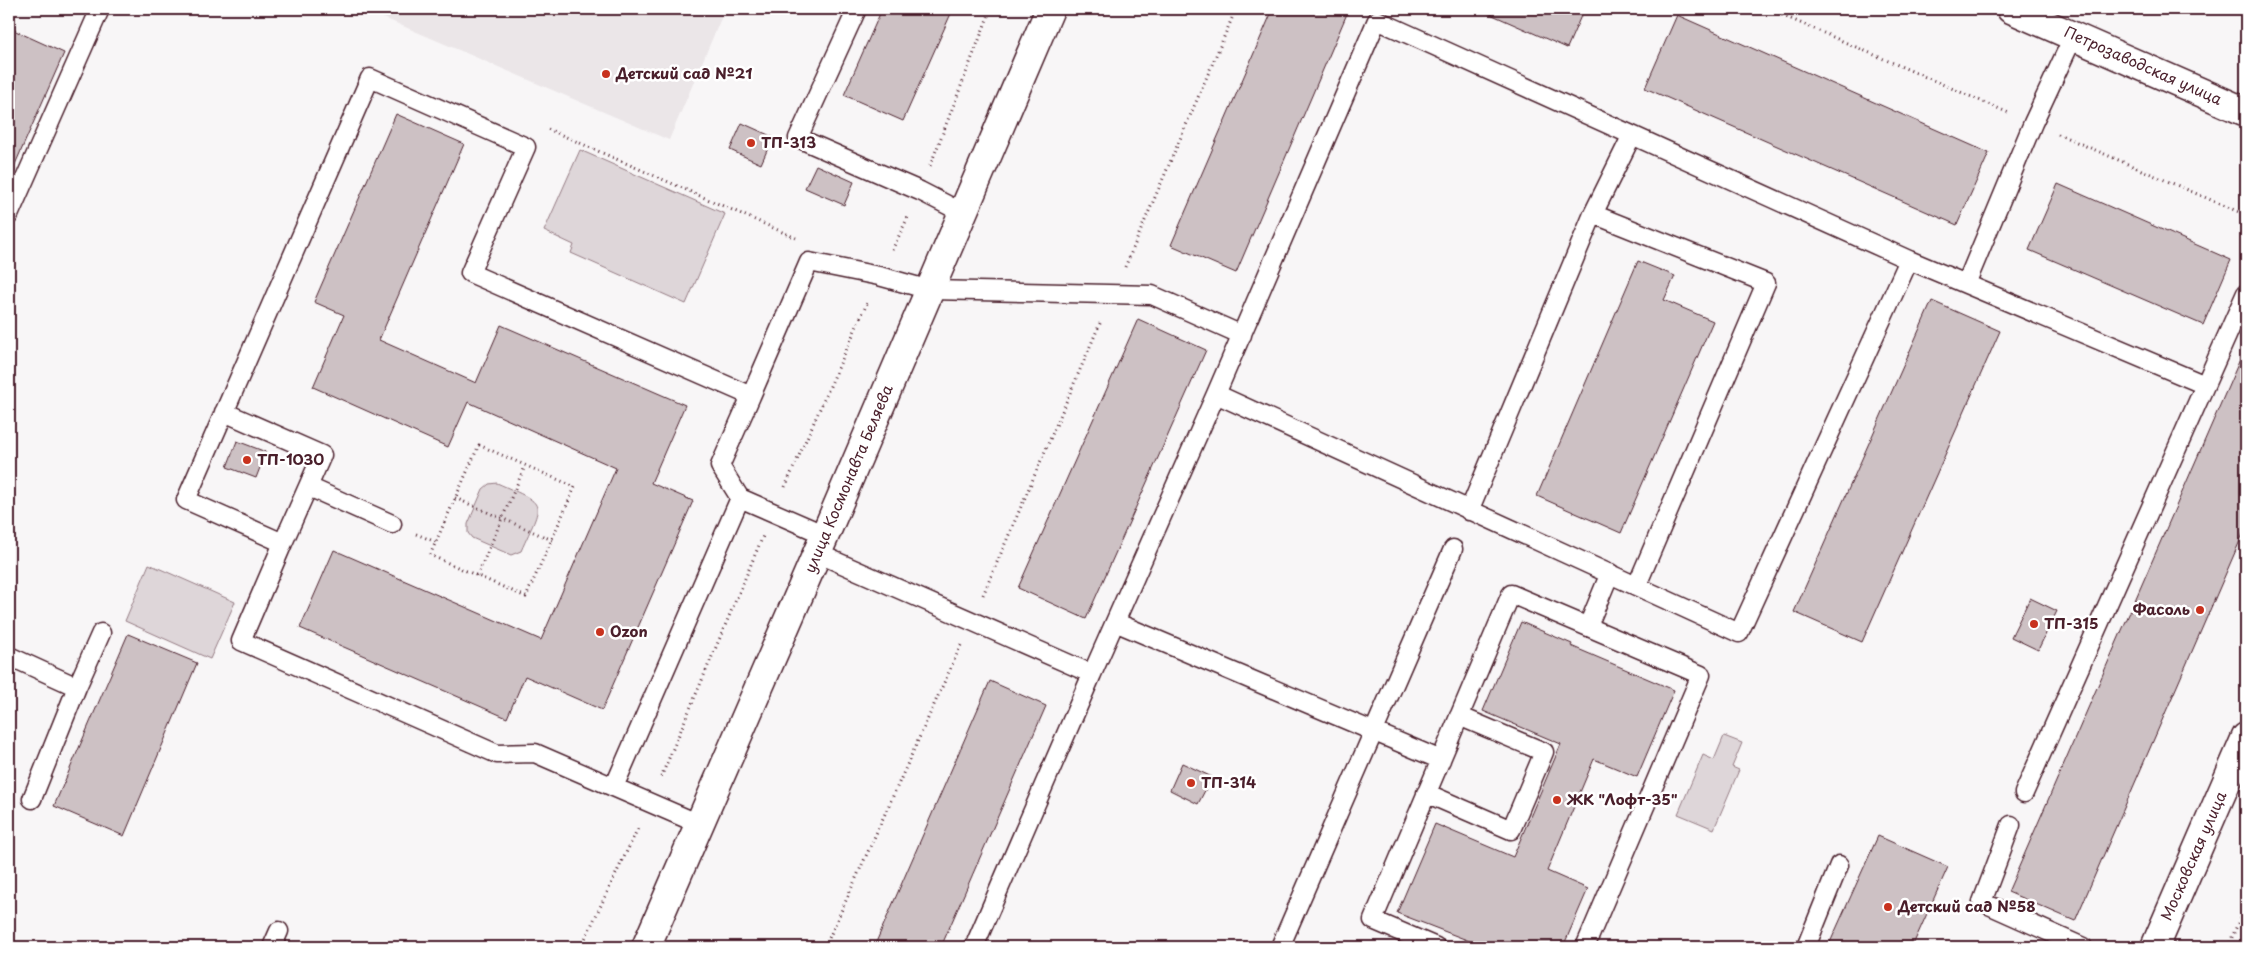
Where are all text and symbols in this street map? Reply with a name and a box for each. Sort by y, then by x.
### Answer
street label: Петрозаводская улица [2061,19,2227,110]
place label: Детский сад №21 [615,61,752,84]
marker: Детский сад №21 [600,68,612,80]
place label: ТП-313 [761,130,816,153]
marker: ТП-313 [745,137,757,149]
street label: улица Космонавта Беляева [797,380,898,576]
place label: ТП-1030 [257,447,324,470]
marker: ТП-1030 [241,454,253,466]
place label: Фасоль [2133,597,2190,620]
marker: Фасоль [2194,604,2206,616]
place label: ТП-315 [2044,611,2099,634]
marker: ТП-315 [2028,618,2040,630]
place label: Ozon [610,619,648,642]
marker: Ozon [594,626,606,638]
place label: ТП-314 [1201,770,1256,793]
marker: ТП-314 [1185,777,1197,789]
place label: ЖК "Лофт-35" [1566,787,1678,810]
street label: Московская улица [2154,787,2232,924]
marker: ЖК "Лофт-35" [1551,794,1563,806]
place label: Детский сад №58 [1897,894,2036,917]
marker: Детский сад №58 [1882,901,1894,913]

